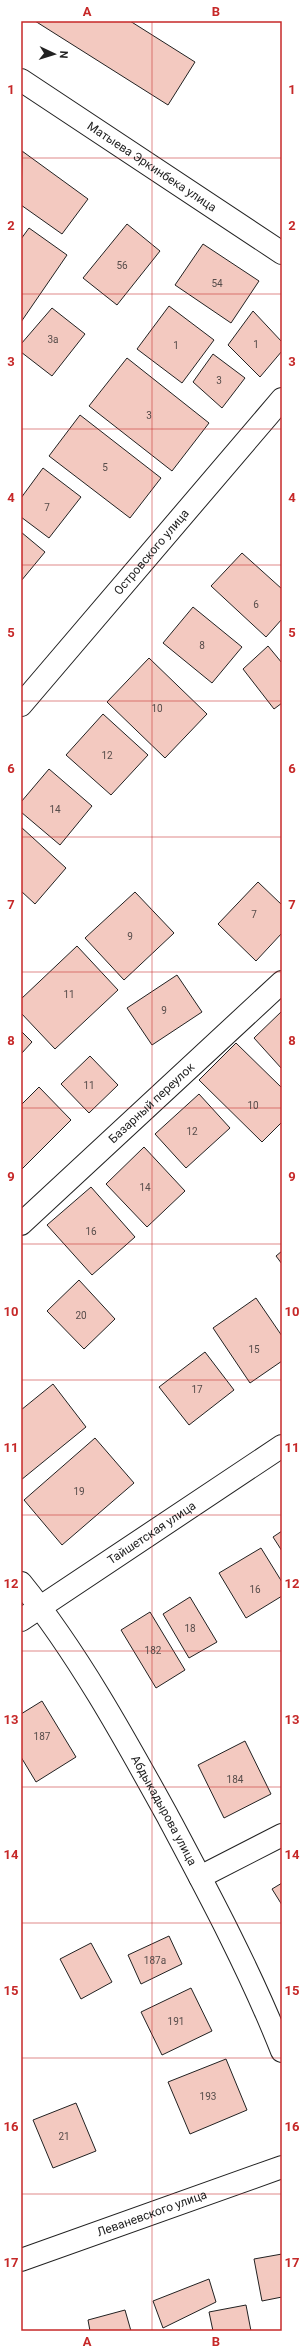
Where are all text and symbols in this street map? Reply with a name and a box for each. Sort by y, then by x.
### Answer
text: A [83,4,92,19]
text: B [212,4,220,19]
north arrow [34,34,74,74]
text: N [57,50,70,59]
text: 1 [7,82,15,97]
text: 1 [288,82,296,97]
street label: Матыева Эркинбека улица [85,119,219,215]
text: 2 [7,218,15,233]
text: 2 [288,218,296,233]
house number: 56 [116,260,128,271]
house number: 54 [211,278,223,289]
house number: 3a [47,334,59,345]
house number: 1 [253,339,259,350]
house number: 1 [173,340,179,351]
text: 3 [7,354,15,369]
text: 3 [288,354,296,369]
house number: 3 [216,375,222,386]
house number: 3 [146,410,152,421]
house number: 5 [102,462,108,473]
text: 4 [7,490,15,505]
text: 4 [288,490,296,505]
house number: 7 [44,502,50,513]
street label: Островского улица [111,506,192,598]
house number: 6 [253,599,259,610]
text: 5 [7,625,15,640]
text: 5 [288,625,296,640]
house number: 8 [199,640,205,651]
house number: 10 [151,703,163,714]
house number: 12 [101,750,113,761]
text: 6 [7,761,15,776]
text: 6 [288,761,296,776]
house number: 14 [49,804,61,815]
text: 7 [7,897,15,912]
text: 7 [288,897,296,912]
house number: 7 [251,909,257,920]
house number: 9 [127,931,133,942]
house number: 11 [63,989,75,1000]
house number: 9 [161,1005,167,1016]
text: 8 [7,1033,15,1048]
text: 8 [288,1033,296,1048]
street label: Базарный переулок [106,1060,198,1146]
house number: 11 [83,1080,95,1091]
house number: 10 [247,1100,259,1111]
house number: 12 [186,1126,198,1137]
text: 9 [7,1169,15,1184]
text: 9 [288,1169,296,1184]
house number: 14 [139,1182,151,1193]
house number: 16 [85,1226,97,1237]
text: 10 [4,1304,18,1319]
text: 10 [285,1304,299,1319]
house number: 20 [75,1310,87,1321]
house number: 15 [248,1344,260,1355]
house number: 17 [191,1384,203,1395]
text: 11 [4,1440,18,1455]
text: 11 [285,1440,299,1455]
house number: 19 [73,1486,85,1497]
street label: Тайшетская улица [105,1498,198,1567]
text: 12 [4,1576,18,1591]
text: 12 [285,1576,299,1591]
house number: 16 [249,1584,261,1595]
house number: 18 [184,1623,196,1634]
house number: 182 [145,1645,162,1656]
text: 13 [4,1712,18,1727]
text: 13 [285,1712,299,1727]
house number: 187 [34,1731,51,1742]
street label: Абдыкадырова улица [128,1753,200,1868]
house number: 184 [227,1774,244,1785]
text: 14 [4,1847,19,1862]
text: 14 [285,1847,300,1862]
house number: 187а [144,1955,166,1966]
text: 15 [4,1983,18,1998]
text: 15 [285,1983,299,1998]
house number: 191 [168,2016,184,2027]
house number: 193 [200,2091,216,2102]
text: 16 [4,2119,19,2134]
text: 16 [285,2119,300,2134]
house number: 21 [58,2131,70,2142]
street label: Леваневского улица [95,2187,209,2239]
text: 17 [4,2255,18,2270]
text: 17 [285,2255,299,2270]
text: A [83,2334,92,2349]
text: B [212,2334,220,2349]

